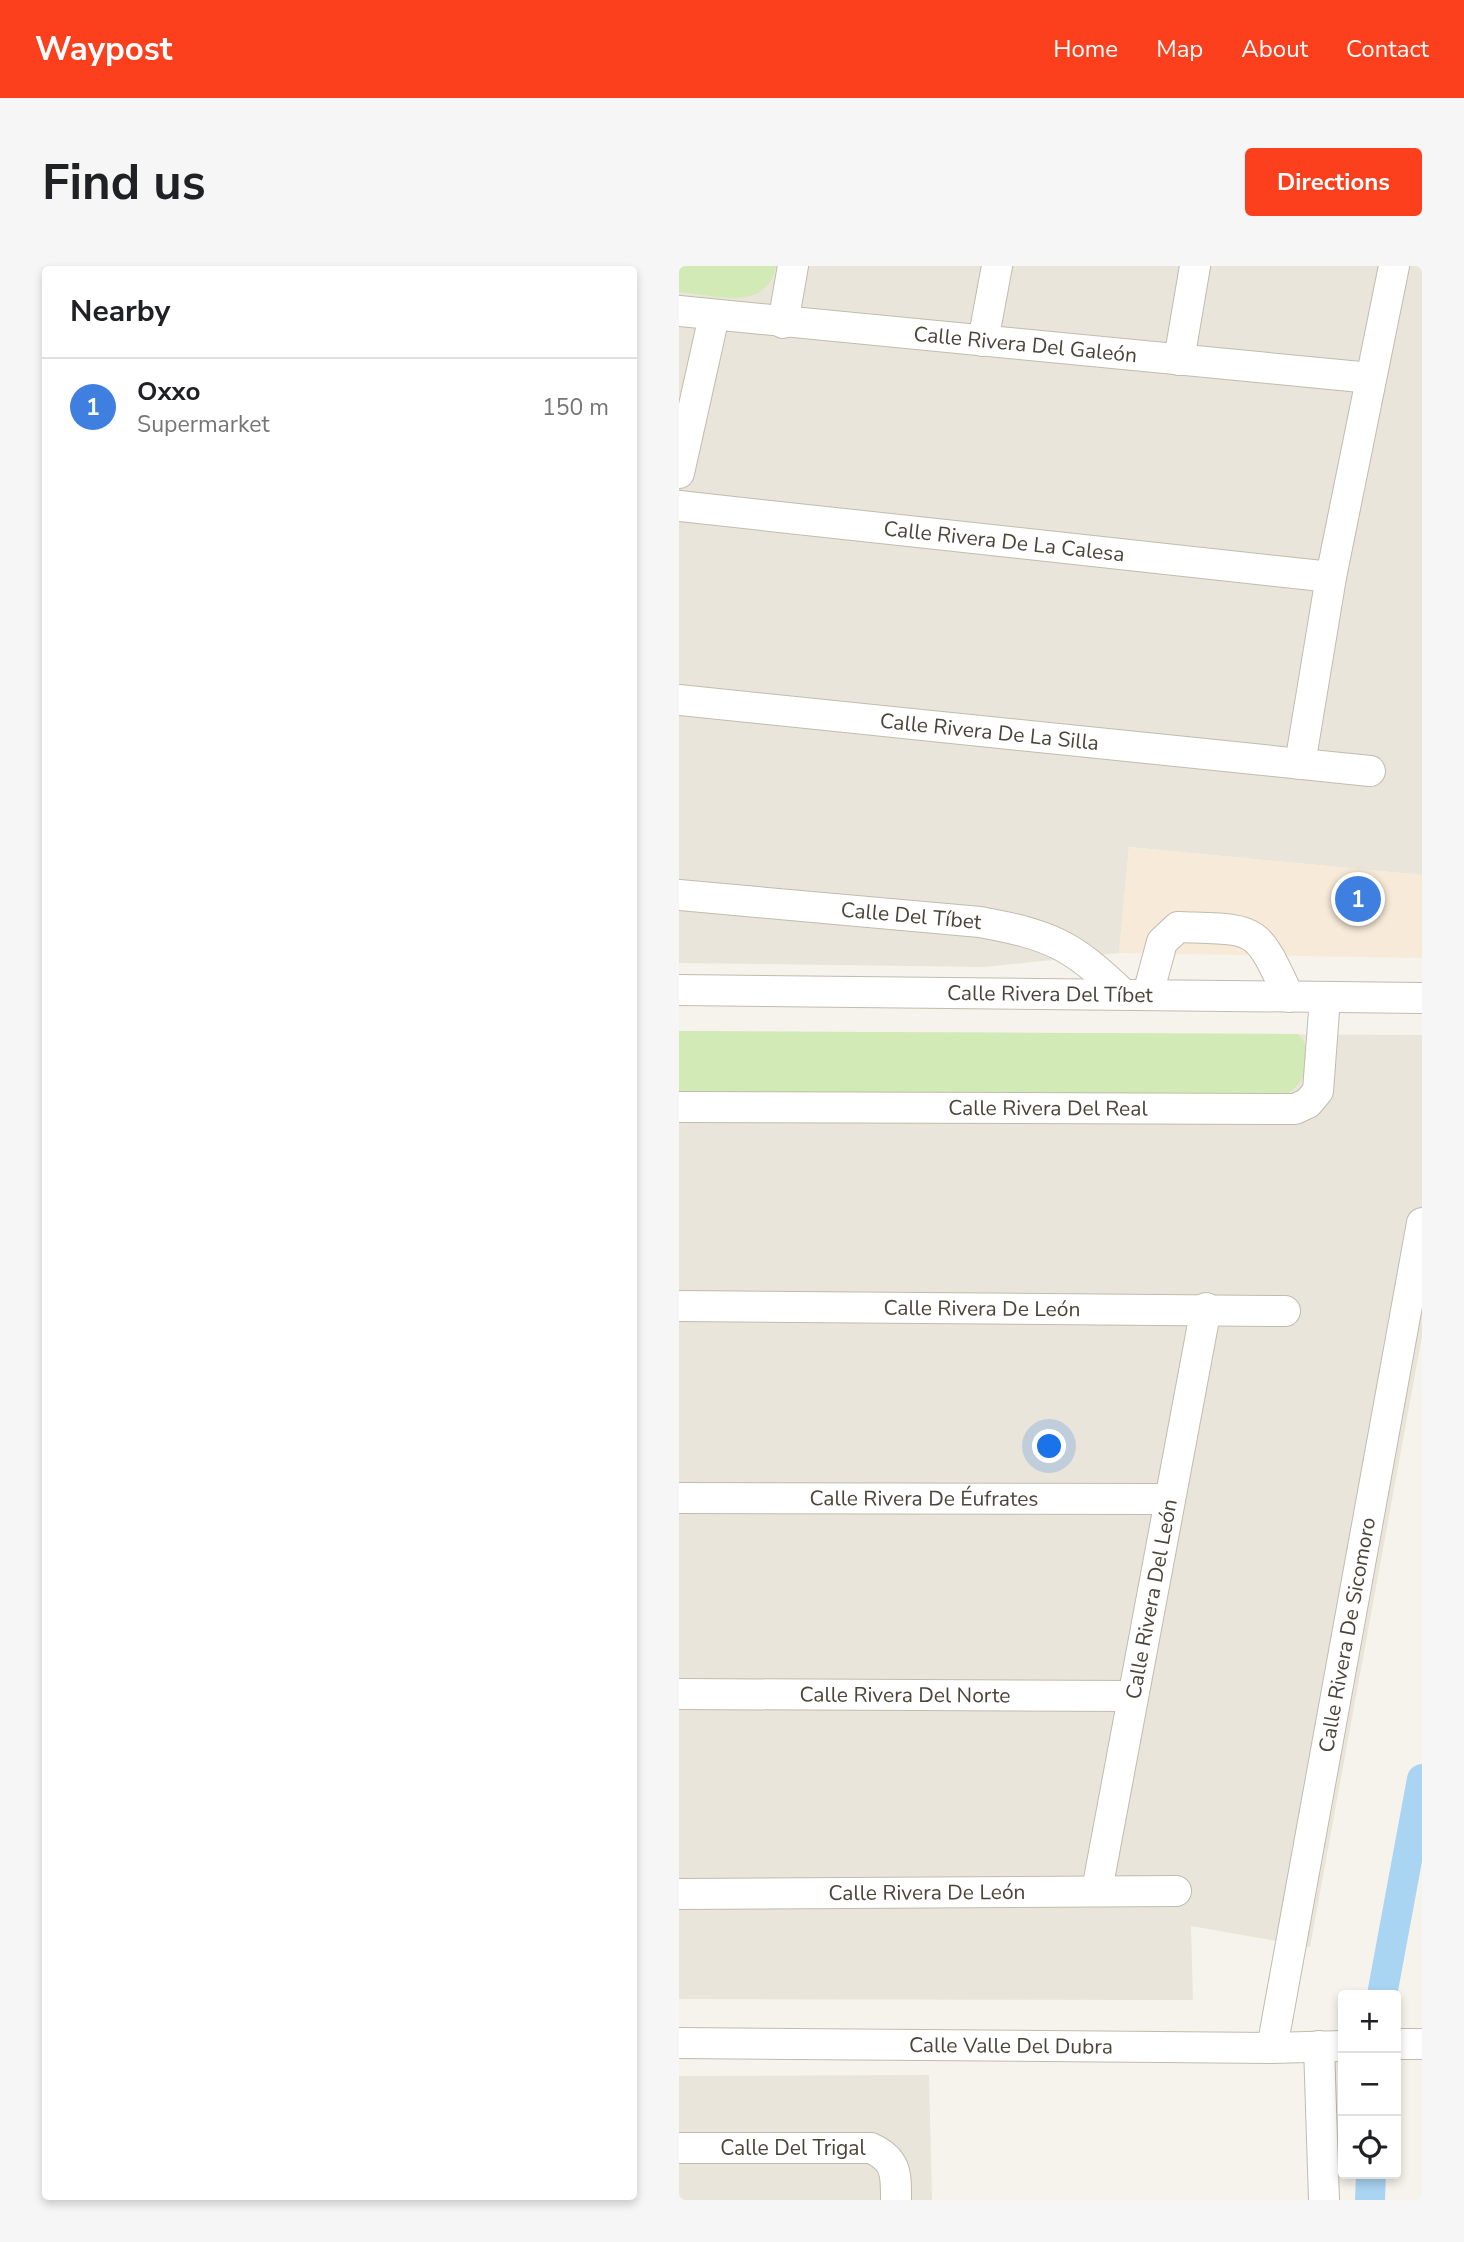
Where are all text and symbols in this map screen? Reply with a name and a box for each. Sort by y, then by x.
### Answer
text: Waypost [35,27,172,72]
text: Home [1053,33,1118,65]
text: Map [1156,33,1203,65]
text: About [1241,33,1308,65]
text: Contact [1346,33,1429,65]
button: Directions [1245,148,1422,216]
text: Find us [42,149,206,216]
text: Nearby [70,291,170,332]
street label: Calle Rivera Del Galeón [912,320,1138,369]
text: Oxxo [137,374,200,409]
text: 1 [86,392,100,423]
text: 150 m [542,392,609,423]
text: Supermarket [137,409,270,440]
street label: Calle Rivera De La Calesa [882,514,1126,568]
street label: Calle Rivera De La Silla [878,707,1100,757]
pin: 1 [1335,873,1381,925]
street label: Calle Del Tíbet [840,896,983,936]
street label: Calle Rivera Del Tíbet [947,979,1154,1009]
street label: Calle Rivera Del Real [948,1094,1149,1123]
street label: Calle Rivera De León [883,1294,1081,1323]
your location [1032,1429,1066,1463]
street label: Calle Rivera De Éufrates [809,1484,1039,1513]
street label: Calle Rivera Del León [1119,1497,1184,1701]
street label: Calle Rivera De Sicomoro [1312,1515,1382,1755]
street label: Calle Rivera Del Norte [800,1681,1010,1709]
street label: Calle Rivera De León [828,1878,1026,1907]
map controls [1338,1990,1401,2179]
button: + [1338,1990,1401,2053]
street label: Calle Valle Del Dubra [909,2031,1113,2061]
button: − [1338,2053,1401,2116]
button: locate [1338,2116,1401,2179]
street label: Calle Del Trigal [720,2134,866,2162]

